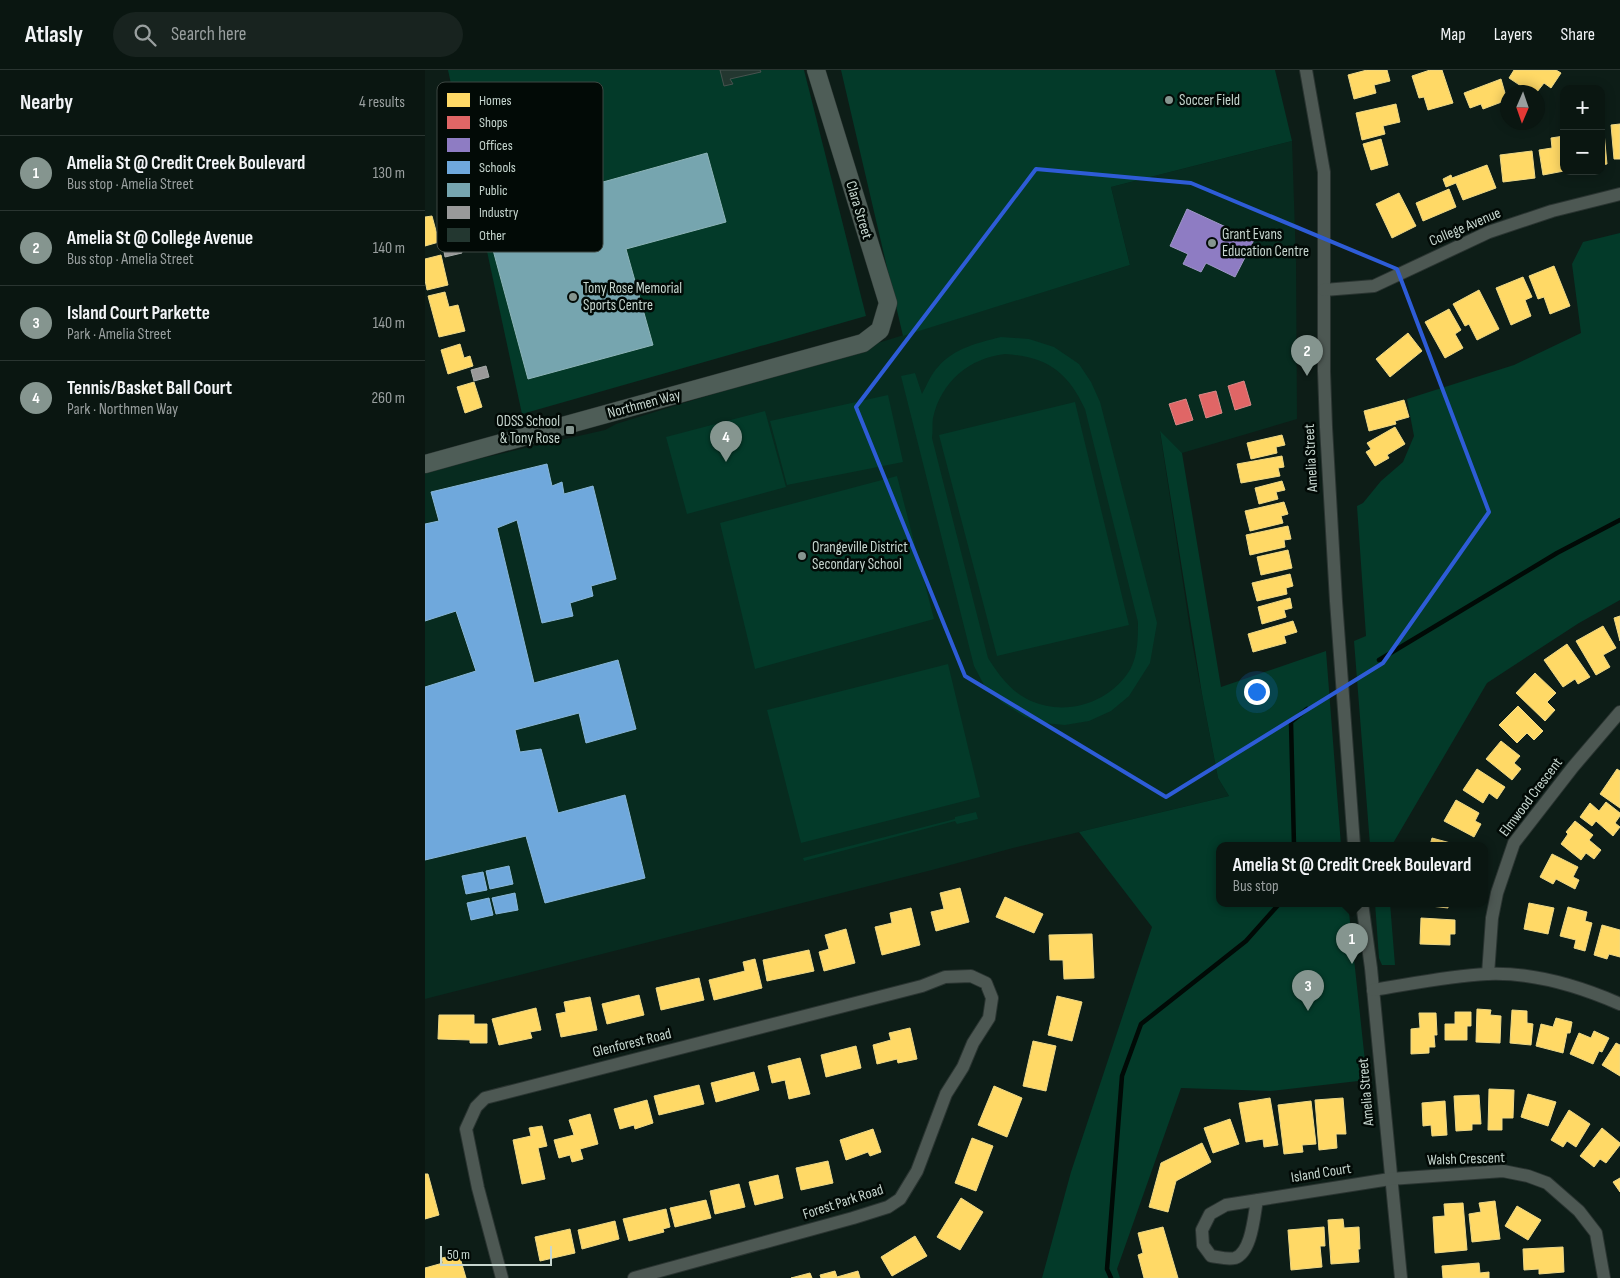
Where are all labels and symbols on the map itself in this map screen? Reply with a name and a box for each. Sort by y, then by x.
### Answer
legend [437,82,603,252]
north arrow [1500,85,1545,130]
place label: Soccer Field [1179,91,1240,110]
text: Homes [479,92,512,109]
marker: Soccer Field [1163,94,1175,106]
text: Shops [479,114,508,131]
text: Offices [479,137,513,154]
text: Schools [479,159,516,176]
street label: Clara Street [841,179,877,242]
text: Public [479,182,508,199]
street label: College Avenue [1426,203,1504,251]
text: Industry [479,204,519,221]
place label: Grant Evans Education Centre [1222,225,1309,261]
text: Other [479,227,506,244]
marker: Grant Evans Education Centre [1206,237,1218,249]
place label: Tony Rose Memorial Sports Centre [583,279,682,315]
marker: Tony Rose Memorial Sports Centre [567,291,579,303]
pin: 2 [1291,335,1323,376]
street label: Northmen Way [605,385,683,423]
place label: ODSS School & Tony Rose [496,412,560,448]
pin: 4 [710,421,742,462]
street label: Amelia Street [1300,423,1322,493]
marker: ODSS School & Tony Rose [564,424,576,436]
place label: Orangeville District Secondary School [812,538,908,574]
marker: Orangeville District Secondary School [796,550,808,562]
your location [1244,679,1270,705]
street label: Elmwood Crescent [1495,753,1567,840]
pin: 1 [1336,923,1368,964]
pin: 3 [1292,970,1324,1011]
street label: Glenforest Road [591,1024,673,1062]
street label: Amelia Street [1354,1057,1379,1128]
street label: Walsh Crescent [1427,1148,1506,1170]
street label: Island Court [1290,1159,1353,1187]
street label: Forest Park Road [800,1180,886,1224]
scale bar [440,1243,553,1266]

